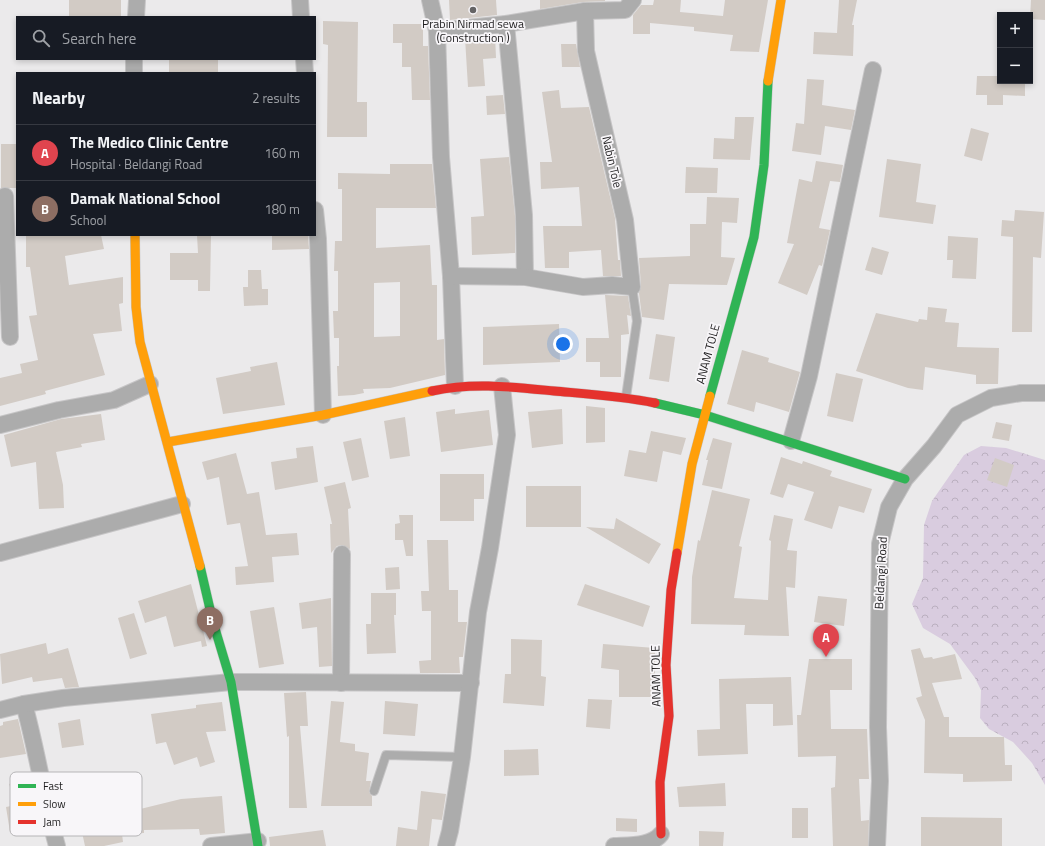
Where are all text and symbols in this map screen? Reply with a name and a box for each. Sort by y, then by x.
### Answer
marker: Prabin Nirmad sewa (Construction ) [468,5,478,15]
map controls [997,12,1033,84]
button: + [997,12,1033,48]
place label: Prabin Nirmad sewa (Construction ) [422,14,524,47]
search box [16,16,316,60]
icon: search [30,27,52,49]
text: Search here [62,27,136,50]
button: − [997,48,1033,84]
text: Nearby [32,85,85,111]
text: 2 results [252,88,300,108]
text: The Medico Clinic Centre [70,131,228,154]
street label: Nabin Tole [597,134,628,190]
text: A [41,143,49,163]
text: 160 m [264,143,300,163]
text: Hospital · Beldangi Road [70,154,202,174]
text: Damak National School [70,187,220,210]
text: B [41,199,49,219]
text: 180 m [264,199,300,219]
text: School [70,210,106,230]
street label: ANAM TOLE [690,321,725,386]
your location [553,334,573,354]
street label: Beldangi Road [869,536,892,610]
pin: B [197,607,223,640]
pin: A [813,624,839,657]
street label: ANAM TOLE [645,645,666,707]
legend [10,772,142,836]
text: Fast [43,778,63,794]
text: Slow [43,796,66,812]
text: Jam [43,814,61,830]

